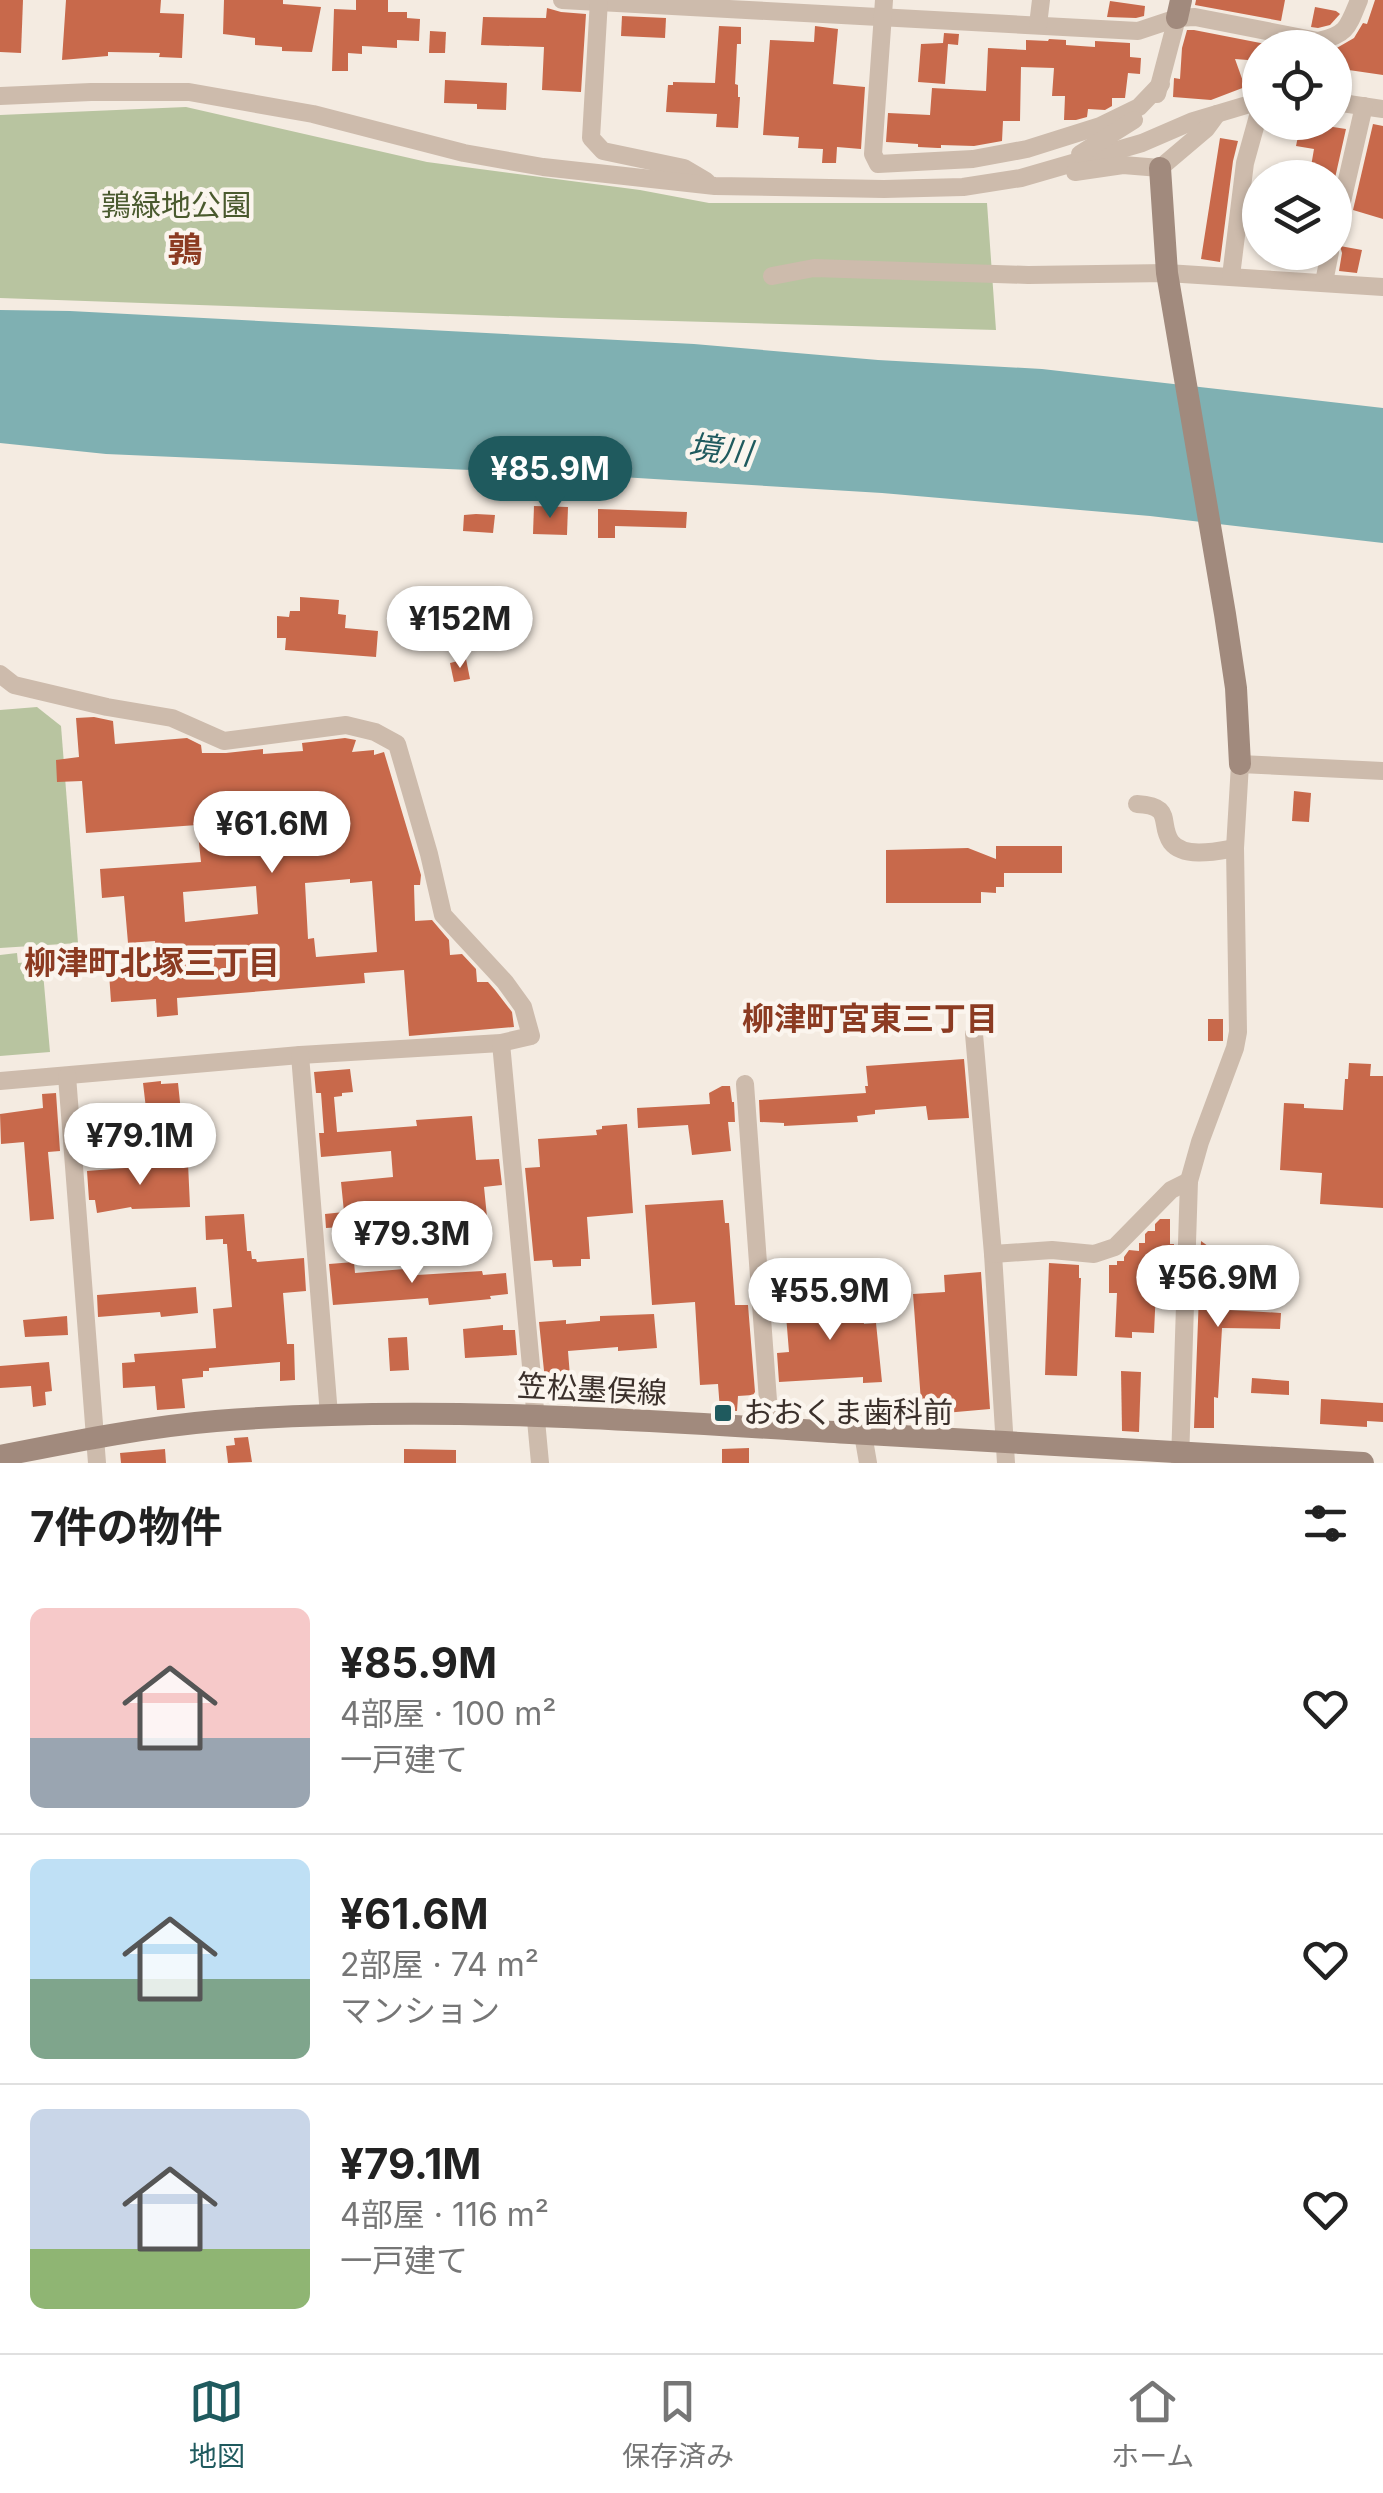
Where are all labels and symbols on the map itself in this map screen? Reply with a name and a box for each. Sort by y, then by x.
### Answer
park label: 鶉緑地公園 [101,187,251,223]
district label: 鶉 [167,228,203,270]
water label: 境川 [686,426,757,473]
pin: ¥85.9M [469,436,631,521]
pin: ¥152M [390,586,530,671]
pin: ¥61.6M [191,791,353,876]
district label: 柳津町北塚三丁目 [24,943,280,982]
district label: 柳津町宮東三丁目 [742,999,998,1038]
pin: ¥79.1M [59,1103,221,1188]
pin: ¥79.3M [331,1201,493,1286]
pin: ¥56.9M [1137,1245,1299,1330]
pin: ¥55.9M [749,1258,911,1343]
street label: 笠松墨俣線 [516,1367,668,1411]
place label: おおくま歯科前 [743,1394,953,1430]
marker: おおくま歯科前 [712,1402,734,1424]

